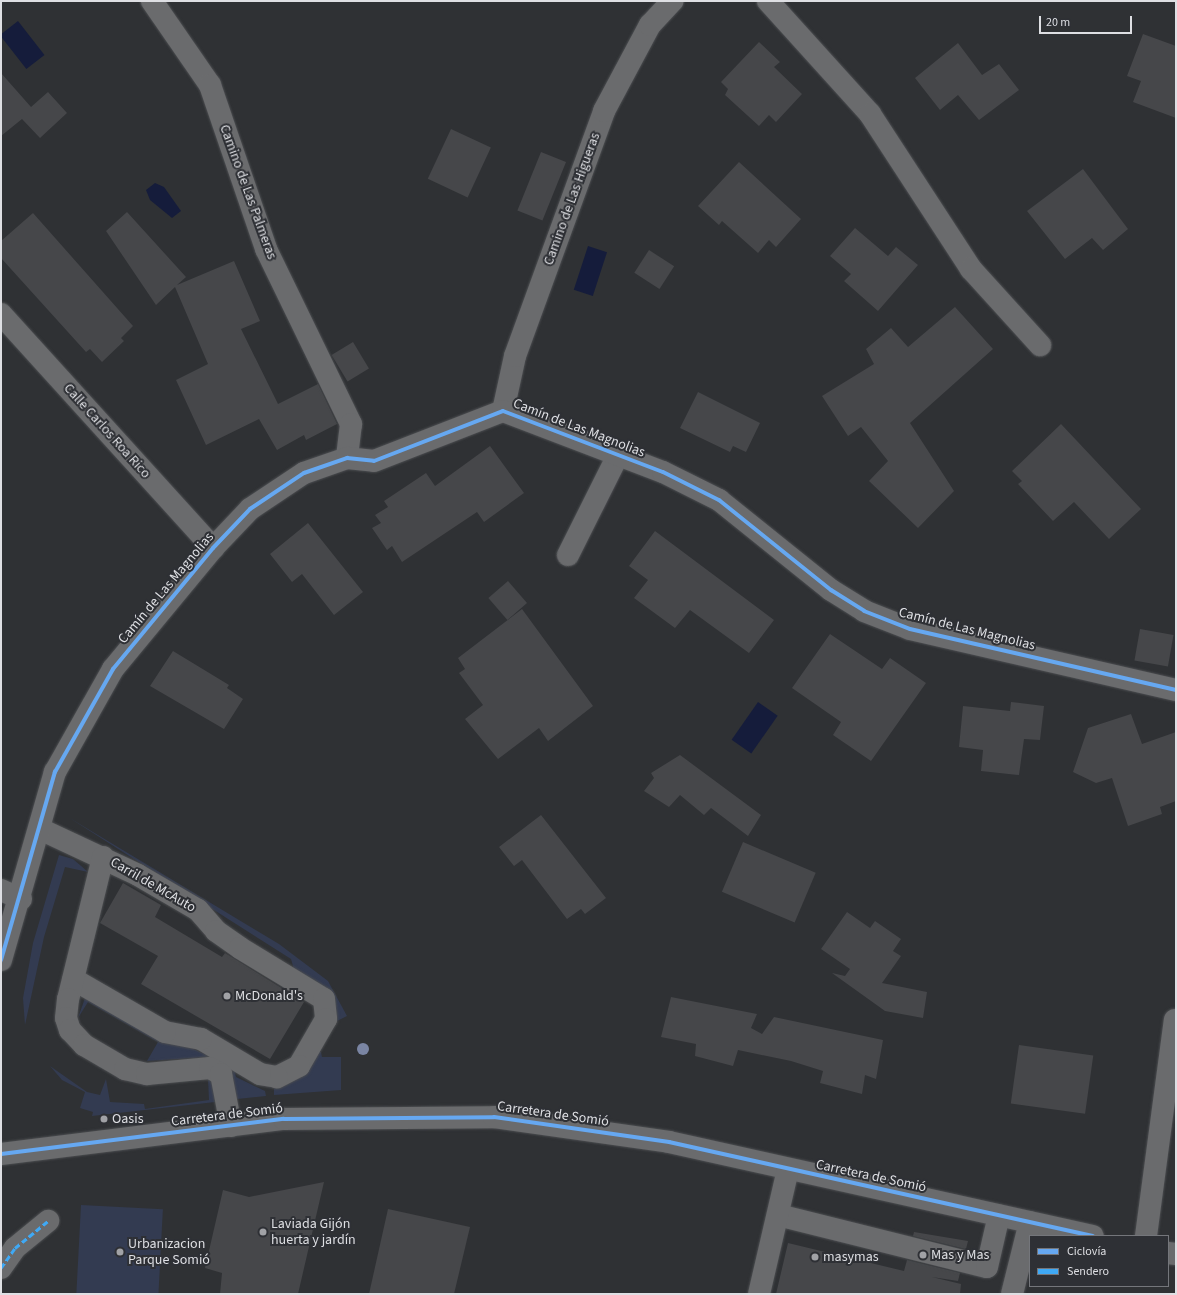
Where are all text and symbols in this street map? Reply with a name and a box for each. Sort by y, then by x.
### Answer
scale bar [1041,8,1134,34]
text: 20 m [1046,14,1070,31]
street label: Camino de Las Palmeras [216,122,280,262]
street label: Camino de Las Higueras [540,130,604,268]
street label: Calle Carlos Roa Rico [60,380,154,482]
street label: Camín de Las Magnolias [511,395,647,461]
street label: Camín de Las Magnolias [115,529,217,647]
street label: Camín de Las Magnolias [897,604,1037,654]
street label: Carril de McAuto [107,854,199,916]
place label: McDonald's [235,988,303,1004]
marker: McDonald's [222,991,232,1001]
street label: Carretera de Somió [496,1098,610,1130]
street label: Carretera de Somió [170,1100,284,1130]
place label: Oasis [112,1111,144,1127]
marker: Oasis [99,1114,109,1124]
street label: Carretera de Somió [814,1156,928,1196]
place label: Laviada Gijón huerta y jardín [271,1216,356,1248]
marker: Laviada Gijón huerta y jardín [258,1227,268,1237]
legend [1029,1235,1169,1287]
place label: Urbanizacion Parque Somió [128,1236,210,1268]
text: Ciclovía [1067,1243,1106,1260]
marker: Urbanizacion Parque Somió [115,1247,125,1257]
place label: Mas y Mas [931,1247,989,1263]
place label: masymas [823,1249,879,1265]
marker: Mas y Mas [918,1250,928,1260]
marker: masymas [810,1252,820,1262]
text: Sendero [1067,1263,1109,1280]

